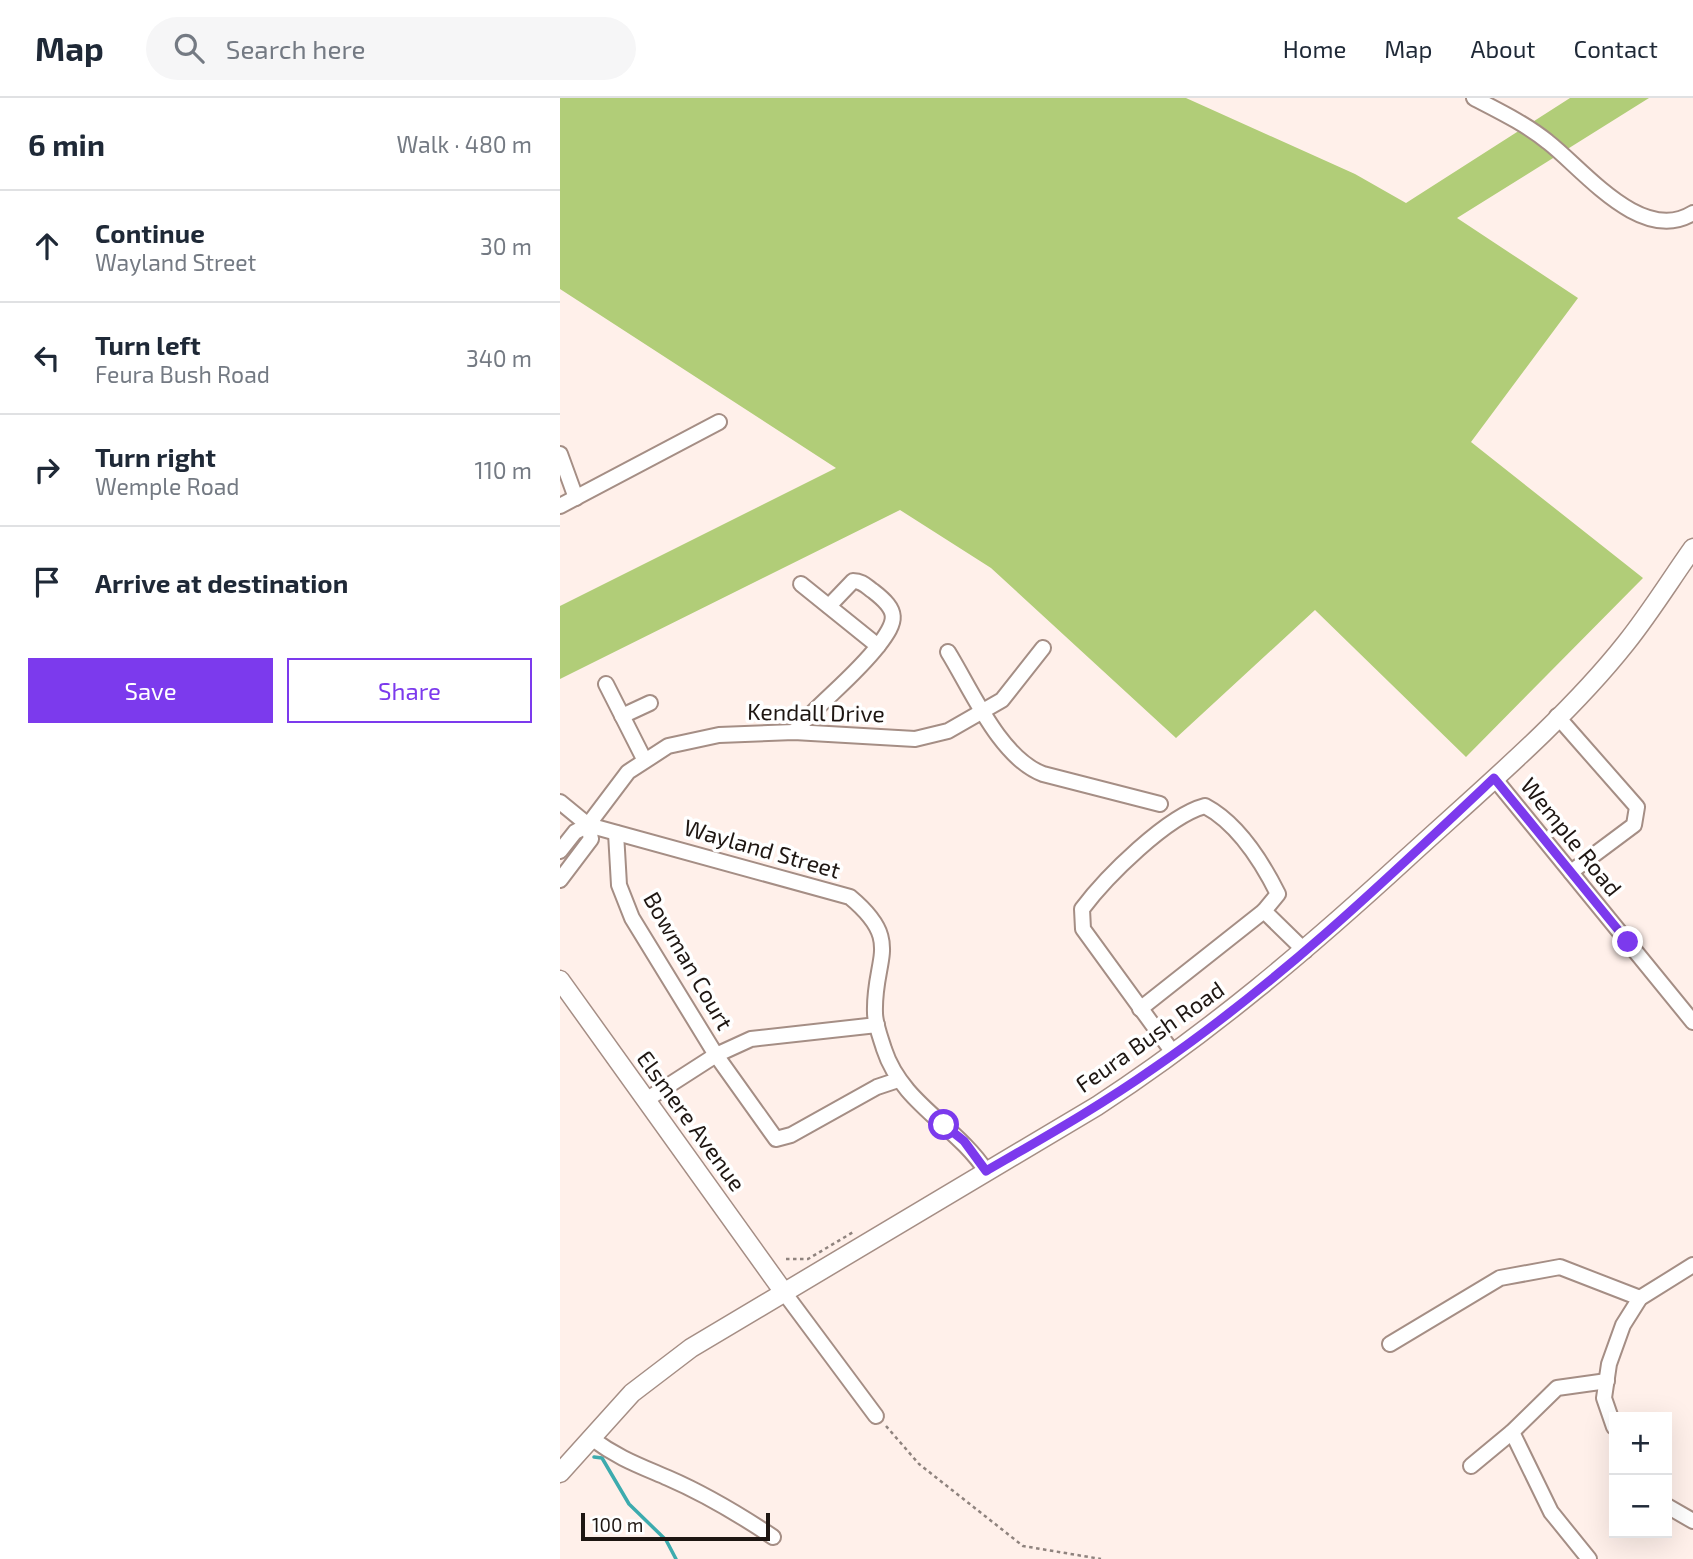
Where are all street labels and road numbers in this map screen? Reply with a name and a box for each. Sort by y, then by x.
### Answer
street label: Kendall Drive [747,697,885,727]
street label: Wemple Road [1515,771,1628,901]
street label: Wayland Street [681,812,844,884]
street label: Bowman Court [638,886,740,1035]
street label: Feura Bush Road [1070,975,1229,1098]
street label: Elsmere Avenue [631,1045,752,1196]

